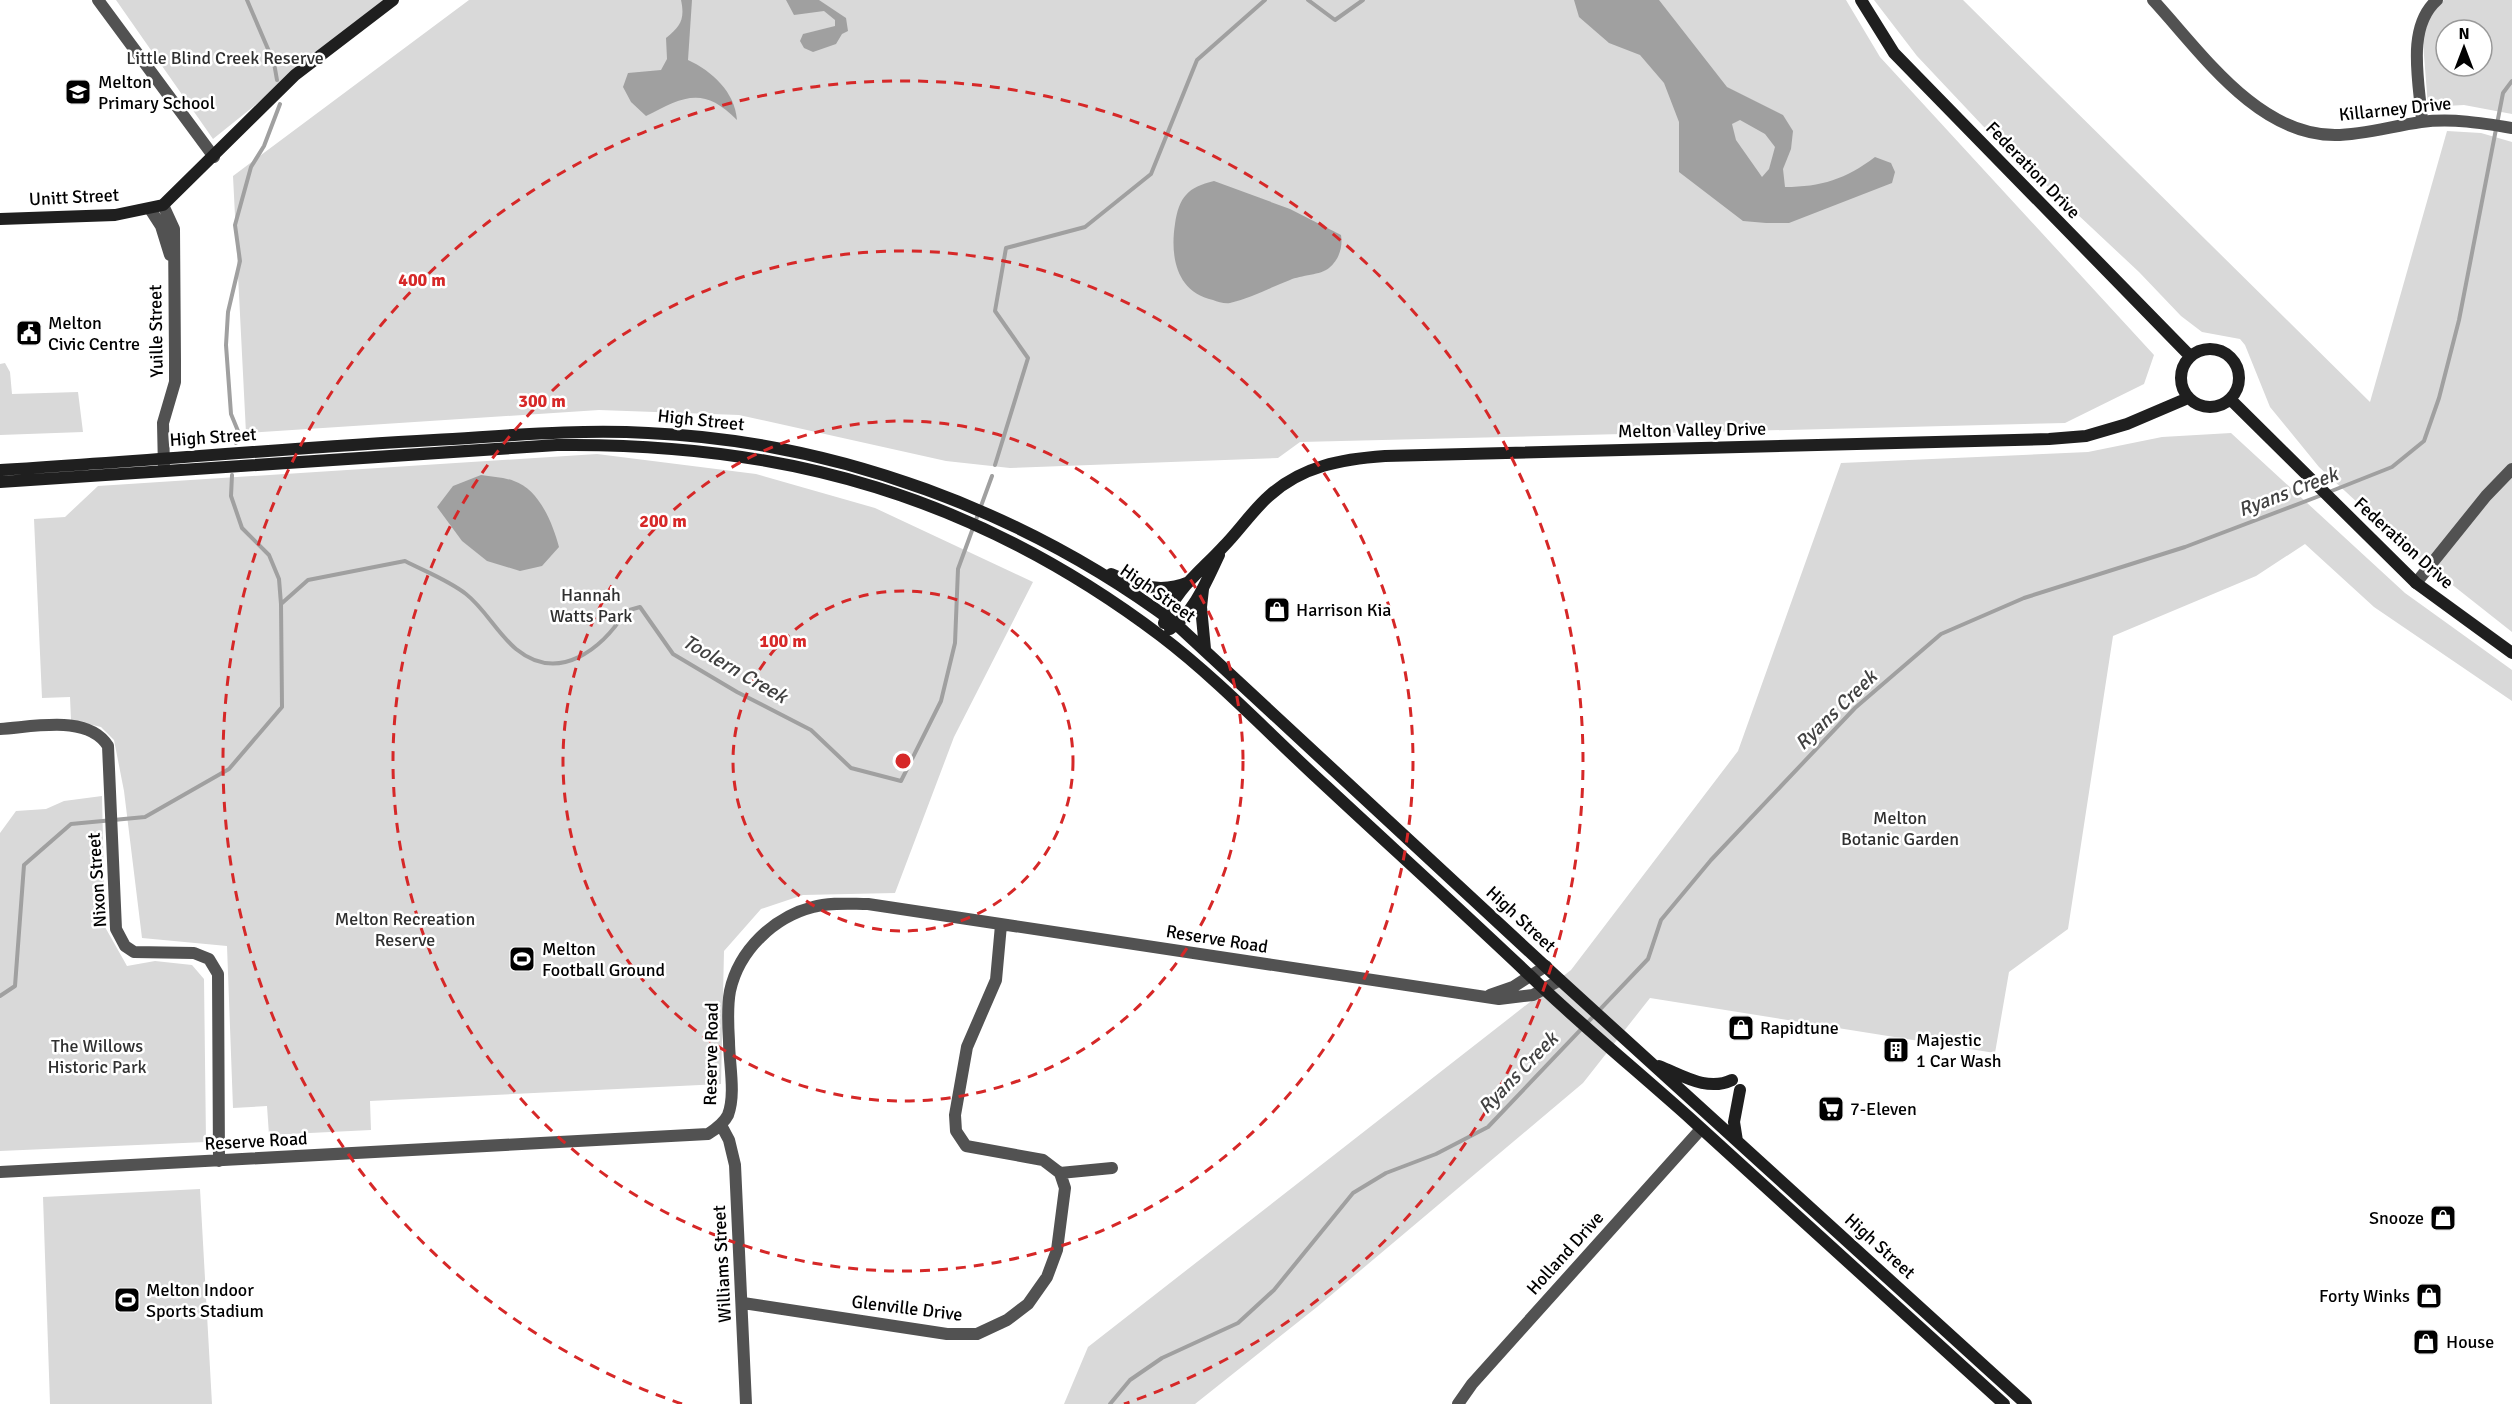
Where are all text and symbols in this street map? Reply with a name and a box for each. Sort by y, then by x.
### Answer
north arrow [2434,18,2494,78]
text: N [2458,24,2470,44]
park label: Little Blind Creek Reserve [126,47,324,69]
place label: Melton Primary School [98,71,215,114]
school or university icon: Melton Primary School [63,77,93,107]
street label: Killarney Drive [2338,92,2452,126]
street label: Federation Drive [1981,117,2085,223]
street label: Unitt Street [28,184,120,210]
text: 400 m [398,269,446,291]
street label: Yuille Street [144,284,168,378]
place label: Melton Civic Centre [48,312,140,355]
public building icon: Melton Civic Centre [14,318,44,348]
text: 300 m [518,390,566,412]
street label: High Street [656,405,746,435]
street label: Melton Valley Drive [1618,418,1766,442]
street label: High Street [169,423,257,451]
water label: Ryans Creek [2235,461,2343,522]
street label: Federation Drive [2350,492,2458,594]
text: 200 m [639,510,687,532]
street label: High Street [1116,559,1200,627]
park label: Hannah Watts Park [550,584,632,627]
shop icon: Harrison Kia [1262,595,1292,625]
place label: Harrison Kia [1296,599,1391,621]
water label: Toolern Creek [678,629,793,710]
text: 100 m [759,630,807,652]
water label: Ryans Creek [1790,663,1884,755]
centre of rings [893,751,913,771]
park label: Melton Botanic Garden [1841,807,1959,850]
street label: Nixon Street [83,832,111,928]
street label: High Street [1482,881,1560,957]
park label: Melton Recreation Reserve [335,908,475,951]
street label: Reserve Road [1164,920,1270,958]
place label: Melton Football Ground [542,938,665,981]
sports icon: Melton Football Ground [507,944,537,974]
street label: Reserve Road [699,1002,723,1106]
shop icon: Rapidtune [1726,1013,1756,1043]
place label: Rapidtune [1760,1017,1839,1039]
water label: Ryans Creek [1473,1025,1565,1119]
place label: Majestic 1 Car Wash [1916,1029,2002,1072]
park label: The Willows Historic Park [47,1035,147,1078]
building icon: Majestic 1 Car Wash [1881,1035,1911,1065]
supermarket icon: 7-Eleven [1816,1094,1846,1124]
place label: 7-Eleven [1850,1098,1917,1120]
street label: Reserve Road [204,1127,308,1155]
shop icon: Snooze [2428,1203,2458,1233]
street label: Williams Street [708,1205,736,1323]
street label: Holland Drive [1522,1207,1608,1299]
place label: Snooze [2369,1207,2424,1229]
street label: High Street [1840,1209,1920,1283]
place label: Melton Indoor Sports Stadium [146,1279,264,1322]
shop icon: Forty Winks [2414,1281,2444,1311]
sports icon: Melton Indoor Sports Stadium [112,1285,142,1315]
place label: Forty Winks [2319,1285,2410,1307]
street label: Glenville Drive [850,1290,964,1326]
shop icon: House [2411,1327,2441,1357]
place label: House [2446,1331,2494,1353]

